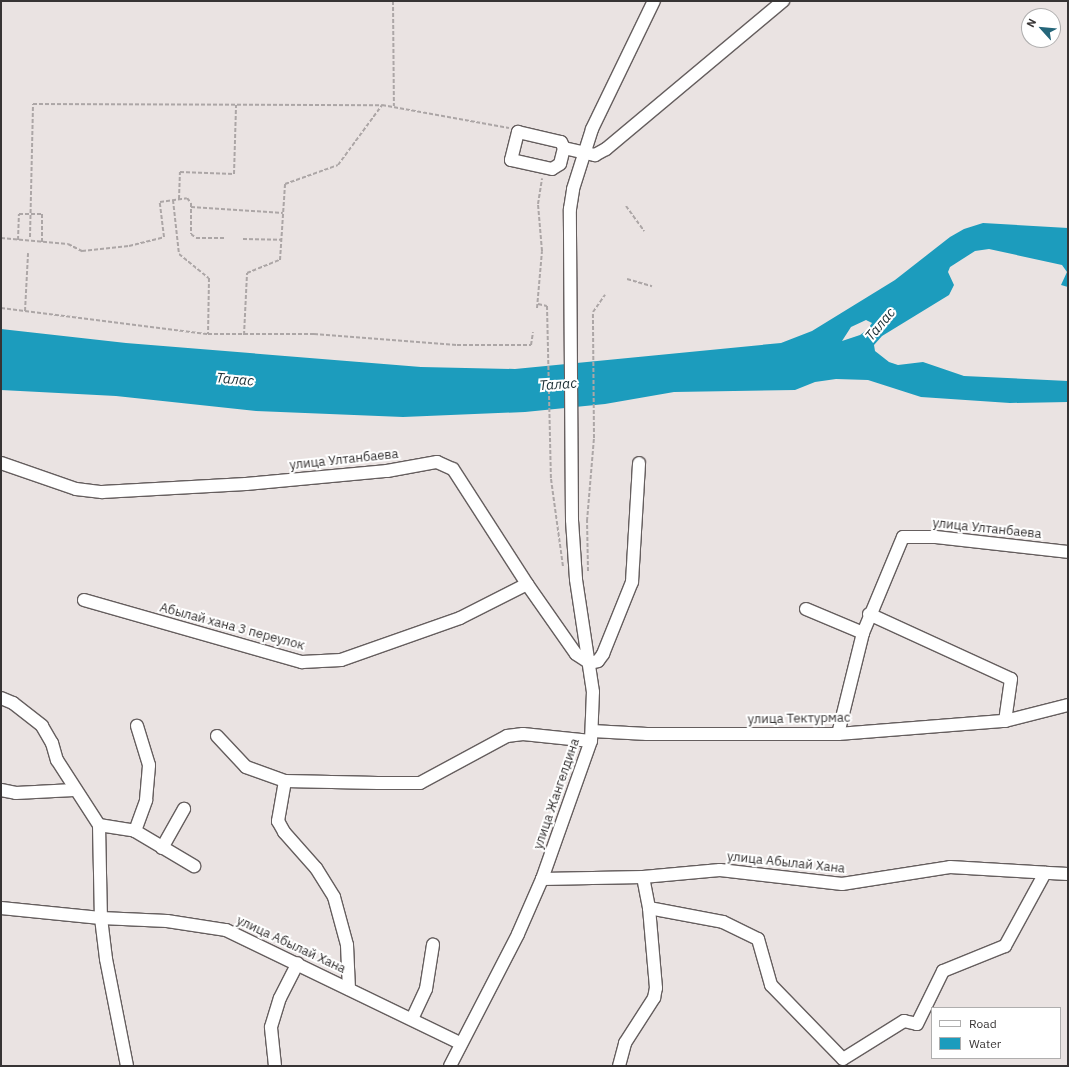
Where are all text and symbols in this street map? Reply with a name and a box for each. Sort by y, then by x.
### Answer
north arrow [1021,8,1061,48]
text: N [1023,16,1039,30]
water label: Талас [861,304,899,344]
water label: Талас [215,369,255,389]
water label: Талас [538,374,578,394]
street label: улица Ултанбаева [289,447,399,473]
street label: улица Ултанбаева [932,516,1042,542]
street label: Абылай хана 3 переулок [158,600,306,654]
street label: улица Тектурмас [747,710,851,728]
street label: улица Жангелдина [531,737,583,851]
street label: улица Абылай Хана [726,849,846,877]
street label: улица Абылай Хана [234,913,348,977]
legend [931,1007,1061,1059]
text: Road [969,1016,997,1031]
text: Water [969,1036,1001,1051]

